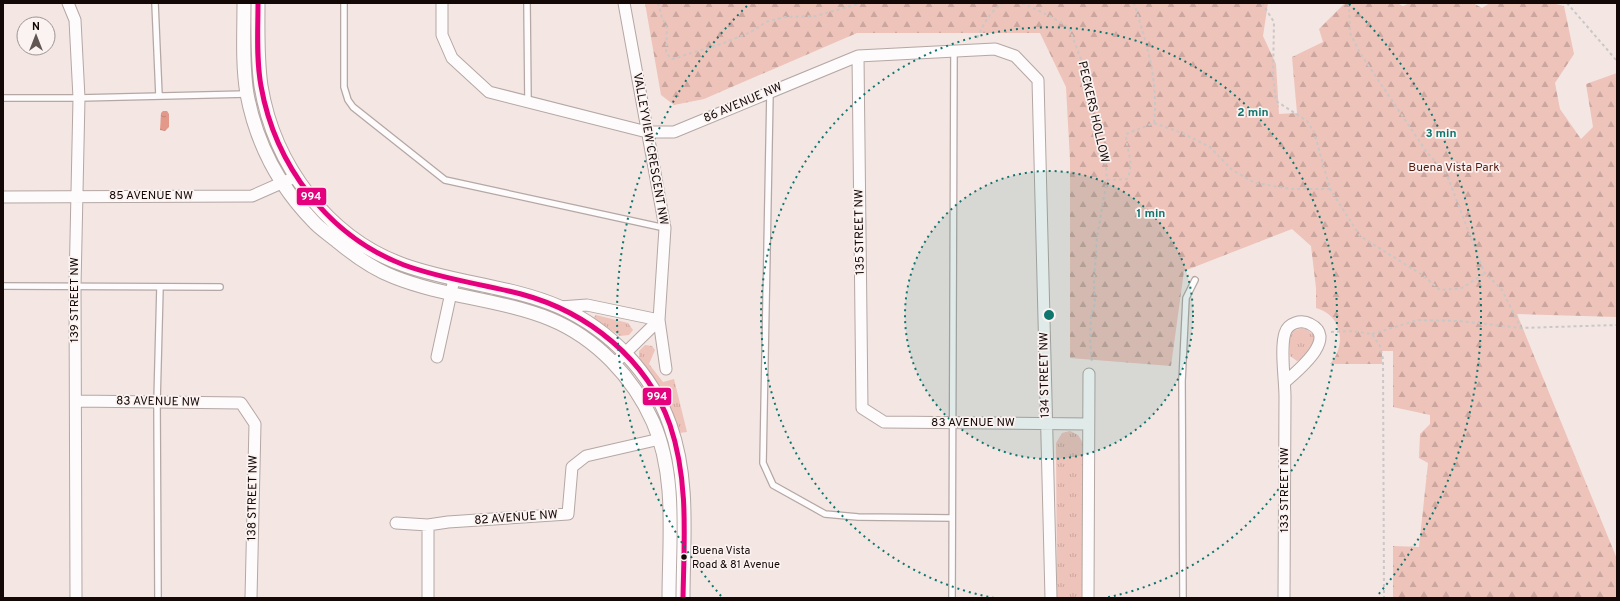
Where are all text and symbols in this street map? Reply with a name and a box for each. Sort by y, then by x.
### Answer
north arrow [16,16,56,56]
text: N [32,20,40,34]
street label: PECKERS HOLLOW [1074,60,1112,164]
street label: VALLEYVIEW CRESCENT NW [629,71,671,227]
street label: 86 AVENUE NW [701,79,785,127]
text: 2 min [1237,105,1269,121]
text: 3 min [1425,126,1457,142]
park label: Buena Vista Park [1408,160,1500,176]
line badge: 994 [296,187,327,206]
street label: 85 AVENUE NW [109,188,193,204]
street label: 135 STREET NW [851,189,869,275]
text: 994 [301,190,321,204]
text: 1 min [1137,206,1165,222]
street label: 139 STREET NW [67,257,83,343]
centre of rings [1042,308,1056,322]
street label: 134 STREET NW [1036,332,1054,418]
line badge: 994 [642,387,672,406]
text: 994 [647,390,667,404]
street label: 83 AVENUE NW [116,393,200,411]
street label: 83 AVENUE NW [931,415,1015,431]
street label: 133 STREET NW [1277,447,1293,533]
street label: 138 STREET NW [244,455,262,541]
street label: 82 AVENUE NW [474,507,558,529]
place label: Buena Vista Road & 81 Avenue [692,544,780,572]
marker: Buena Vista Road & 81 Avenue [679,552,689,562]

